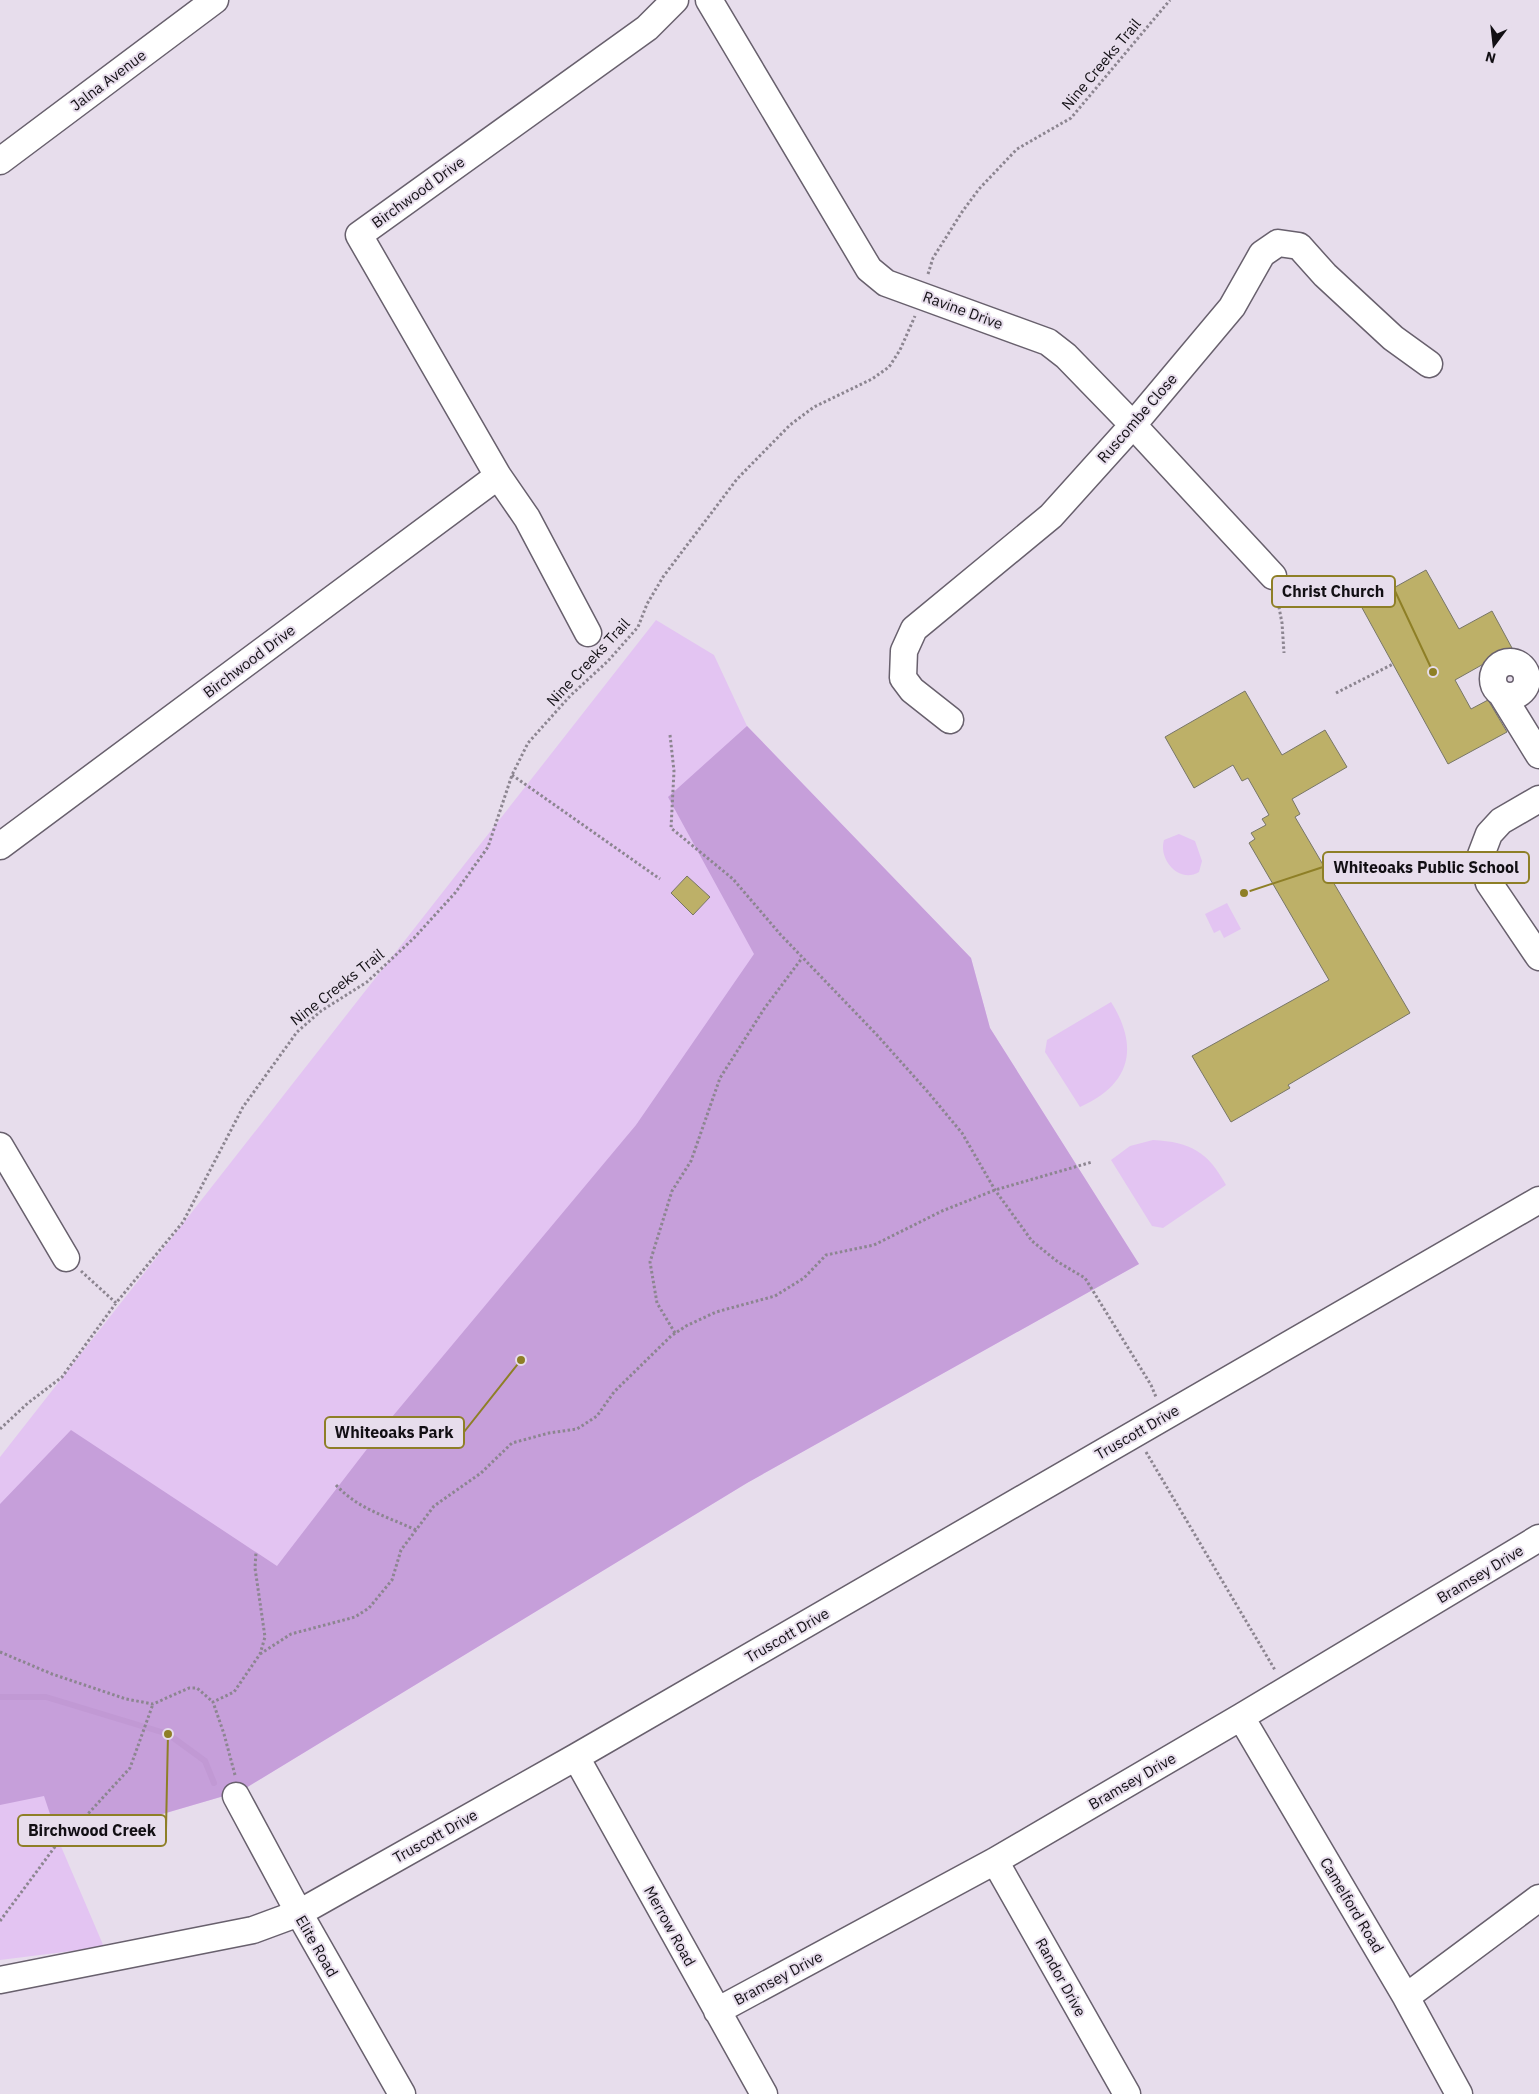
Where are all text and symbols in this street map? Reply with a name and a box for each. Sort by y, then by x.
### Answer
street label: Nine Creeks Trail [1057,14,1145,114]
north arrow [1469,20,1519,70]
street label: Jalna Avenue [66,45,150,115]
text: N [1483,48,1498,68]
street label: Birchwood Drive [368,152,468,232]
street label: Ravine Drive [920,287,1006,333]
street label: Ruscombe Close [1093,369,1181,467]
callout: Christ Church [1272,576,1395,607]
text: Christ Church [1282,581,1384,601]
street label: Nine Creeks Trail [542,614,634,710]
street label: Birchwood Drive [199,620,299,702]
callout: Whiteoaks Public School [1323,852,1529,883]
text: Whiteoaks Public School [1333,857,1519,877]
street label: Nine Creeks Trail [286,945,388,1029]
street label: Truscott Drive [1092,1400,1182,1464]
callout: Whiteoaks Park [325,1417,464,1448]
text: Whiteoaks Park [335,1422,454,1442]
street label: Bramsey Drive [1433,1541,1527,1607]
street label: Truscott Drive [742,1603,832,1667]
street label: Bramsey Drive [1085,1748,1179,1814]
street label: Truscott Drive [389,1805,481,1867]
callout: Birchwood Creek [18,1815,166,1846]
text: Birchwood Creek [28,1820,157,1840]
street label: Camelford Road [1316,1854,1388,1956]
street label: Merrow Road [640,1882,700,1970]
street label: Elite Road [292,1912,342,1980]
street label: Randor Drive [1032,1934,1090,2020]
street label: Bramsey Drive [730,1947,826,2009]

